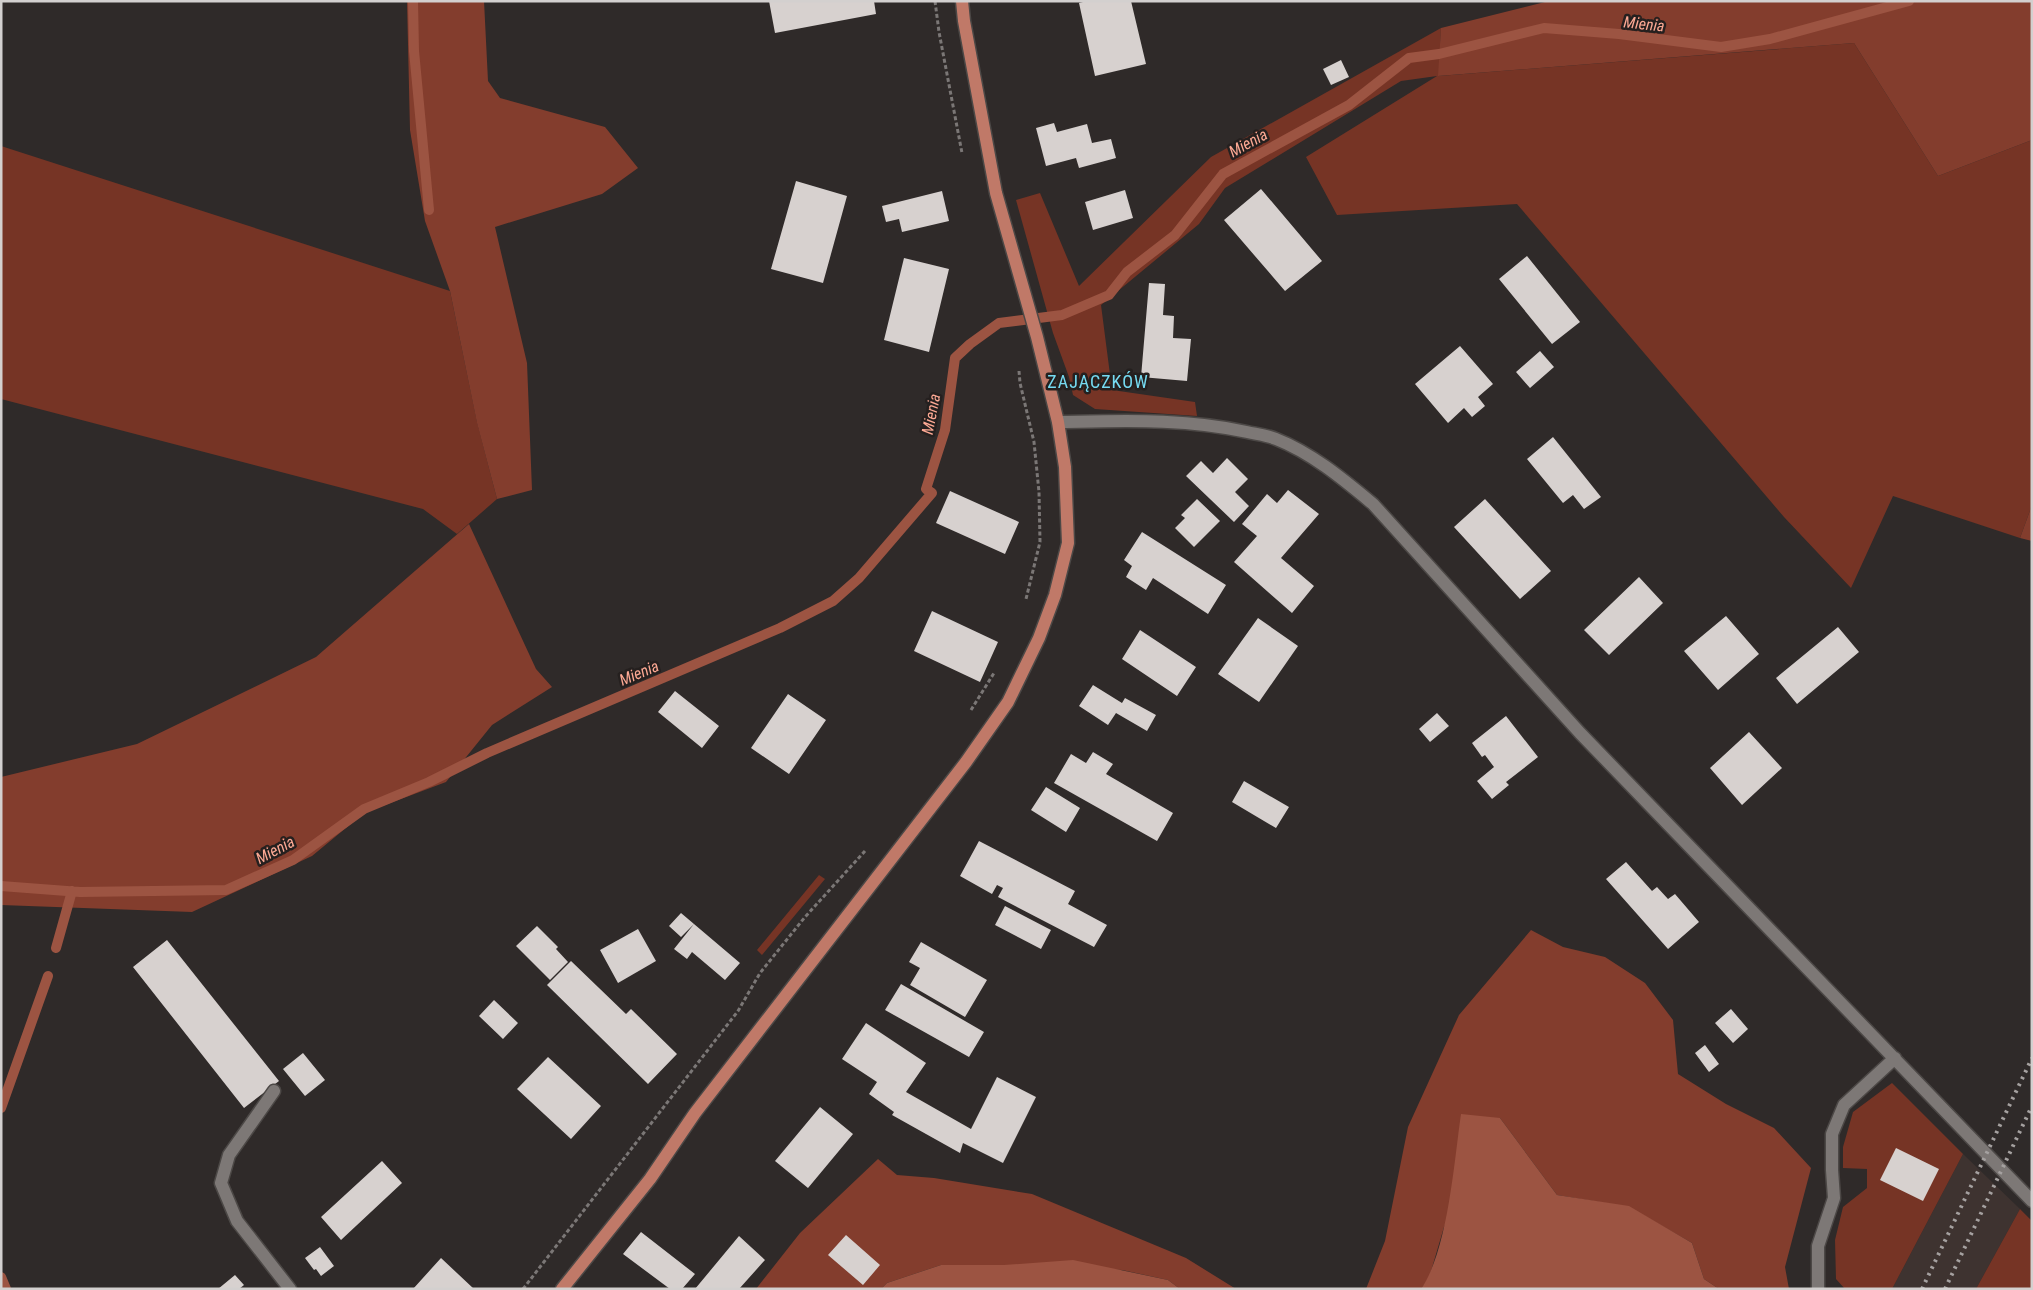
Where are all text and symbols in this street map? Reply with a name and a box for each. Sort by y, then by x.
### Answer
water label: Mienia [1623,12,1665,36]
water label: Mienia [1225,125,1271,161]
district label: ZAJĄCZKÓW [1047,371,1149,392]
water label: Mienia [918,392,944,436]
water label: Mienia [616,656,662,690]
water label: Mienia [252,832,298,868]

